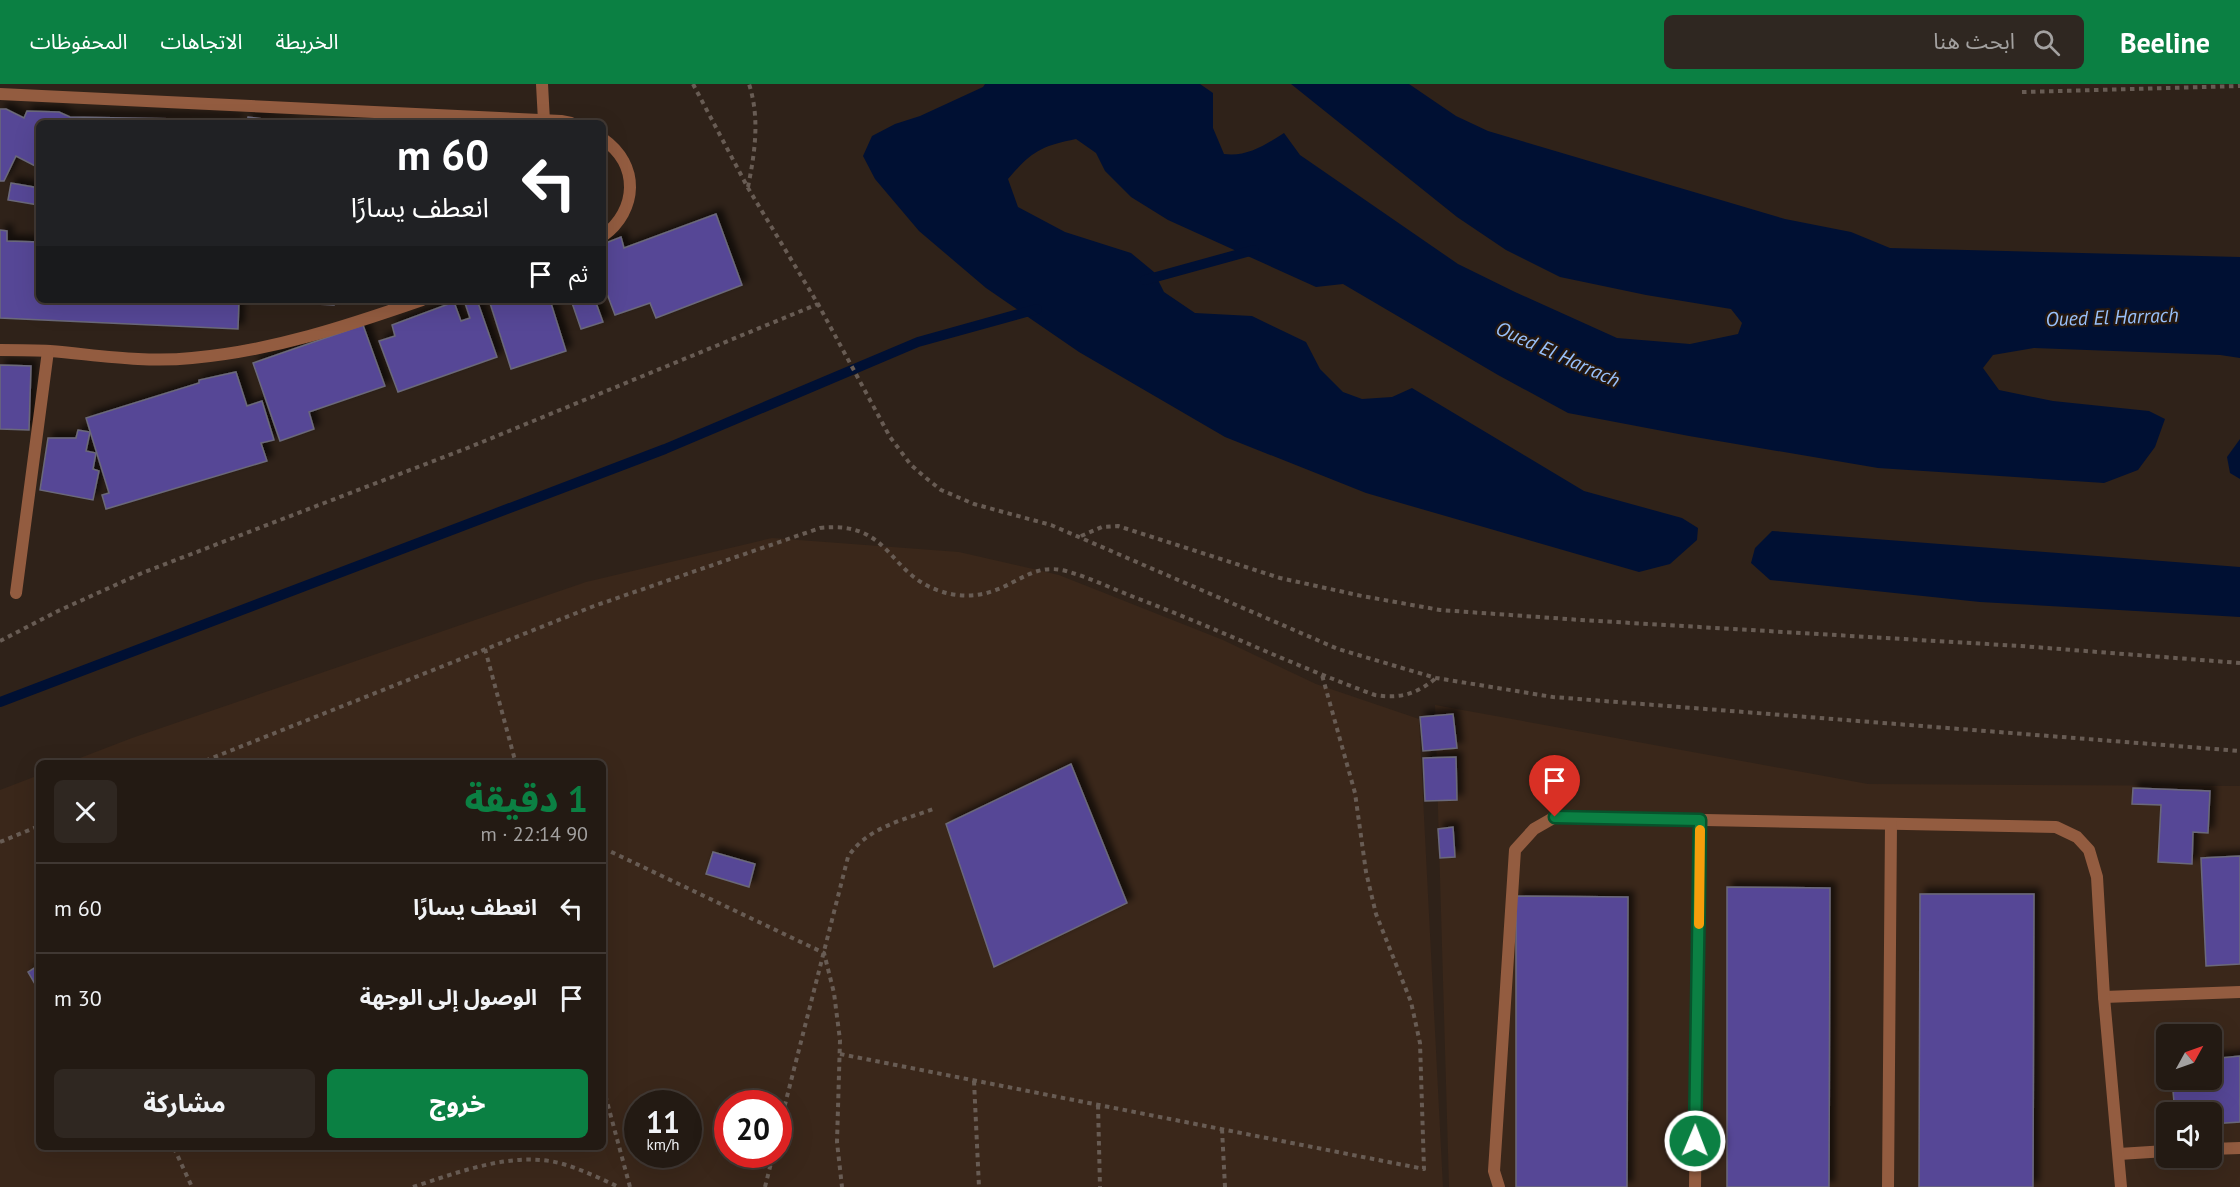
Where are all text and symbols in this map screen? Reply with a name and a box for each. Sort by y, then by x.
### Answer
search box [1664,15,2084,69]
text: Beeline [2120,24,2210,61]
icon: search [2030,26,2063,59]
text: ابحث هنا [1933,27,2015,55]
text: المحفوظات [30,28,127,55]
text: الاتجاهات [160,28,242,55]
text: الخريطة [275,28,338,55]
text: 60 m [397,127,489,182]
icon: left [510,144,588,222]
text: انعطف يسارًا [351,190,489,224]
icon: arrive [524,258,557,291]
text: ثم [569,260,588,288]
water label: Oued El Harrach [2045,302,2179,332]
water label: Oued El Harrach [1492,315,1624,393]
pin [1529,755,1580,817]
icon: arrive [1538,764,1571,797]
text: 1 دقيقة [464,775,588,822]
button: close [54,780,117,843]
text: 90 m · 22:14 [481,821,588,847]
icon: left [555,892,588,925]
text: انعطف يسارًا [413,893,537,921]
text: 60 m [54,894,102,922]
icon: arrive [555,982,588,1015]
text: الوصول إلى الوجهة [360,983,537,1011]
text: 30 m [54,984,102,1012]
north arrow [2156,1024,2222,1090]
map controls [2156,1024,2222,1168]
button: مشاركة [54,1069,315,1138]
button: خروج [327,1069,588,1138]
speed limit sign: 20 [714,1090,792,1168]
text: 11 [646,1102,680,1141]
button: sound [2156,1102,2222,1168]
position arrow [1663,1109,1727,1173]
text: km/h [647,1135,679,1154]

